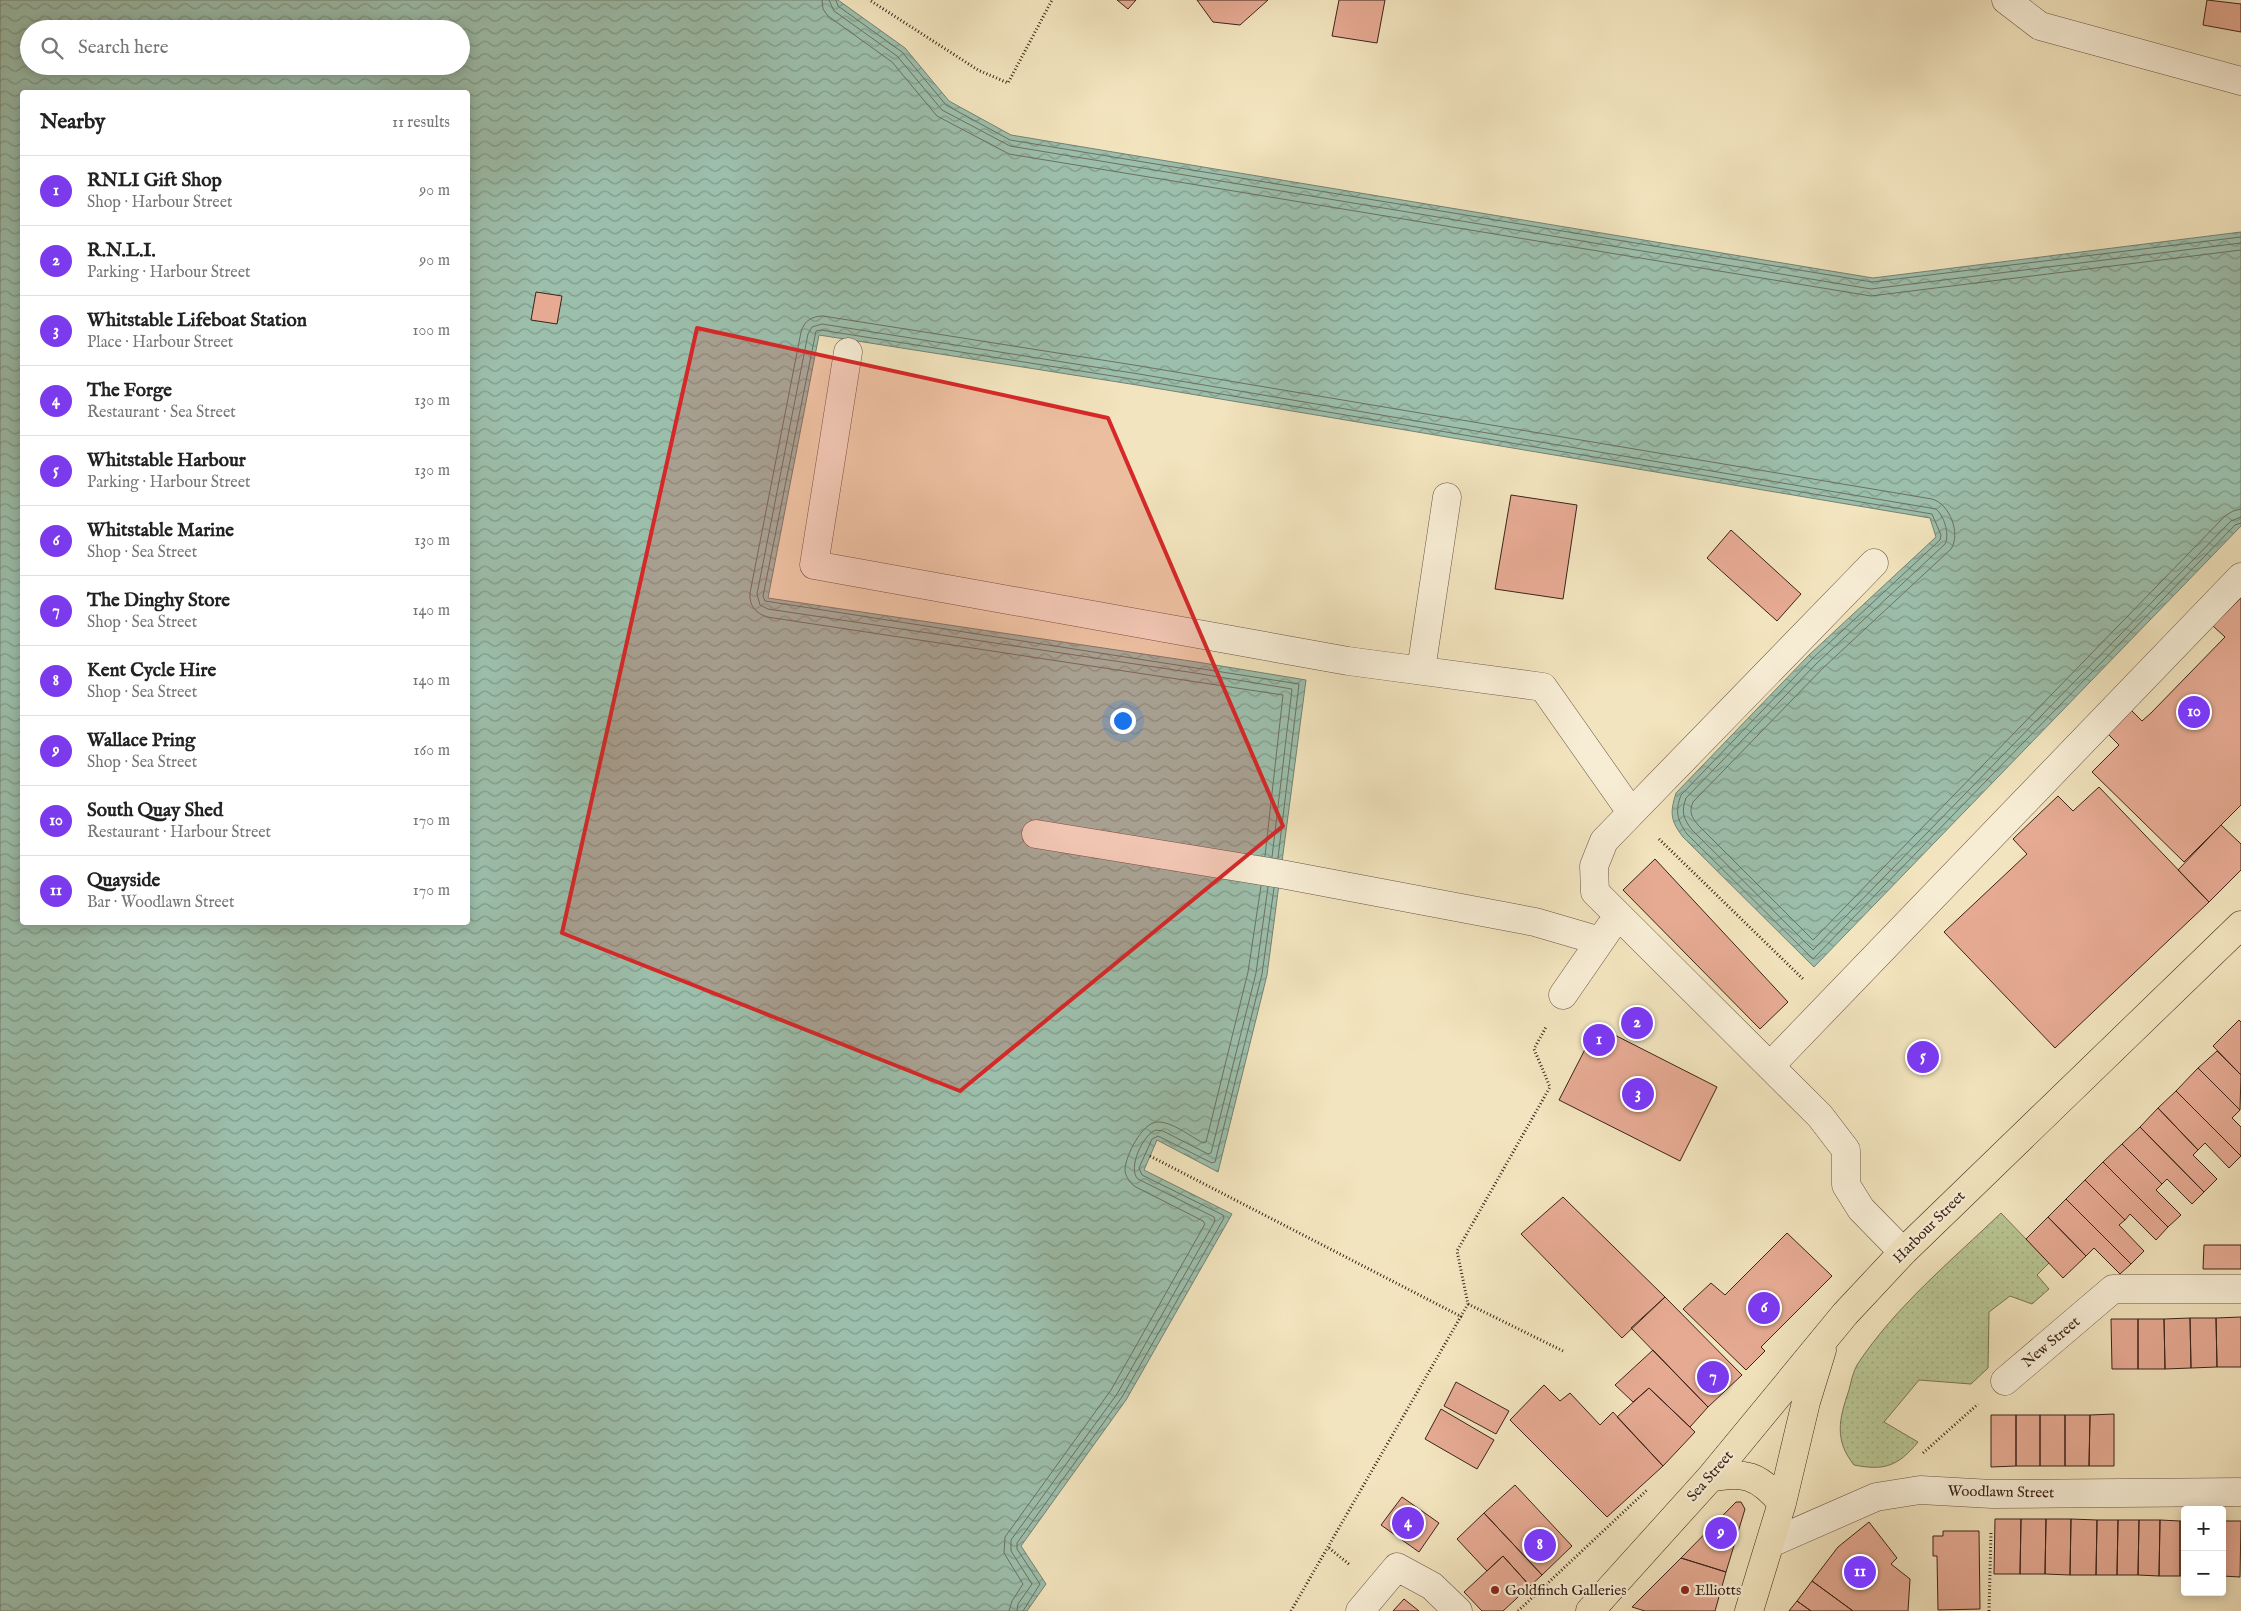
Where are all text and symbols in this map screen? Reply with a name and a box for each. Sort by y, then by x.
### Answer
search box [20,20,470,75]
icon: search [38,34,66,62]
text: Search here [78,36,169,60]
text: Nearby [40,109,105,136]
text: 11 results [392,113,450,133]
text: RNLI Gift Shop [87,169,222,193]
text: 1 [53,181,59,201]
text: 90 m [419,181,450,201]
text: Shop · Harbour Street [87,193,233,213]
text: R.N.L.I. [87,239,156,263]
text: 2 [52,251,60,271]
text: 90 m [419,251,450,271]
text: Parking · Harbour Street [87,263,251,283]
text: Whitstable Lifeboat Station [87,309,307,333]
text: 3 [53,321,59,341]
text: 100 m [413,321,450,341]
text: Place · Harbour Street [87,333,233,353]
text: The Forge [87,379,172,403]
text: 4 [52,391,60,411]
text: 130 m [414,391,450,411]
text: Restaurant · Sea Street [87,403,236,423]
text: Whitstable Harbour [87,449,246,473]
text: 5 [53,461,59,481]
text: 130 m [414,461,450,481]
text: Parking · Harbour Street [87,473,251,493]
text: Whitstable Marine [87,519,234,543]
text: 6 [53,531,59,551]
text: 130 m [414,531,450,551]
text: Shop · Sea Street [87,543,197,563]
text: The Dinghy Store [87,589,230,613]
text: 7 [52,601,60,621]
text: 140 m [412,601,450,621]
text: Shop · Sea Street [87,613,197,633]
text: Kent Cycle Hire [87,659,216,683]
text: 8 [53,671,59,691]
text: 140 m [412,671,450,691]
text: Shop · Sea Street [87,683,197,703]
pin: 10 [2178,693,2210,731]
your location [1110,708,1136,734]
text: Wallace Pring [87,729,195,753]
text: 9 [53,741,59,761]
text: 160 m [414,741,450,761]
text: Shop · Sea Street [87,753,197,773]
text: South Quay Shed [87,799,223,823]
text: 10 [49,811,63,831]
text: 170 m [413,811,450,831]
text: Restaurant · Harbour Street [87,823,271,843]
text: Quayside [87,869,160,893]
text: 11 [50,881,62,901]
text: 170 m [413,881,450,901]
text: Bar · Woodlawn Street [87,893,234,913]
pin: 2 [1621,1004,1653,1042]
pin: 1 [1583,1021,1615,1059]
pin: 5 [1907,1038,1939,1076]
pin: 3 [1622,1075,1654,1113]
street label: Harbour Street [1889,1187,1969,1267]
pin: 6 [1748,1289,1780,1327]
street label: New Street [2018,1312,2084,1372]
pin: 7 [1697,1358,1729,1396]
street label: Sea Street [1683,1447,1737,1505]
street label: Woodlawn Street [1948,1482,2054,1502]
pin: 4 [1392,1504,1424,1542]
map controls [2181,1506,2226,1596]
button: + [2181,1506,2226,1551]
pin: 9 [1705,1514,1737,1552]
pin: 8 [1524,1526,1556,1564]
button: − [2181,1551,2226,1596]
pin: 11 [1844,1553,1876,1591]
place label: Goldfinch Galleries [1505,1581,1626,1600]
place label: Elliotts [1695,1581,1741,1600]
marker: Goldfinch Galleries [1489,1584,1501,1596]
marker: Elliotts [1679,1584,1691,1596]

